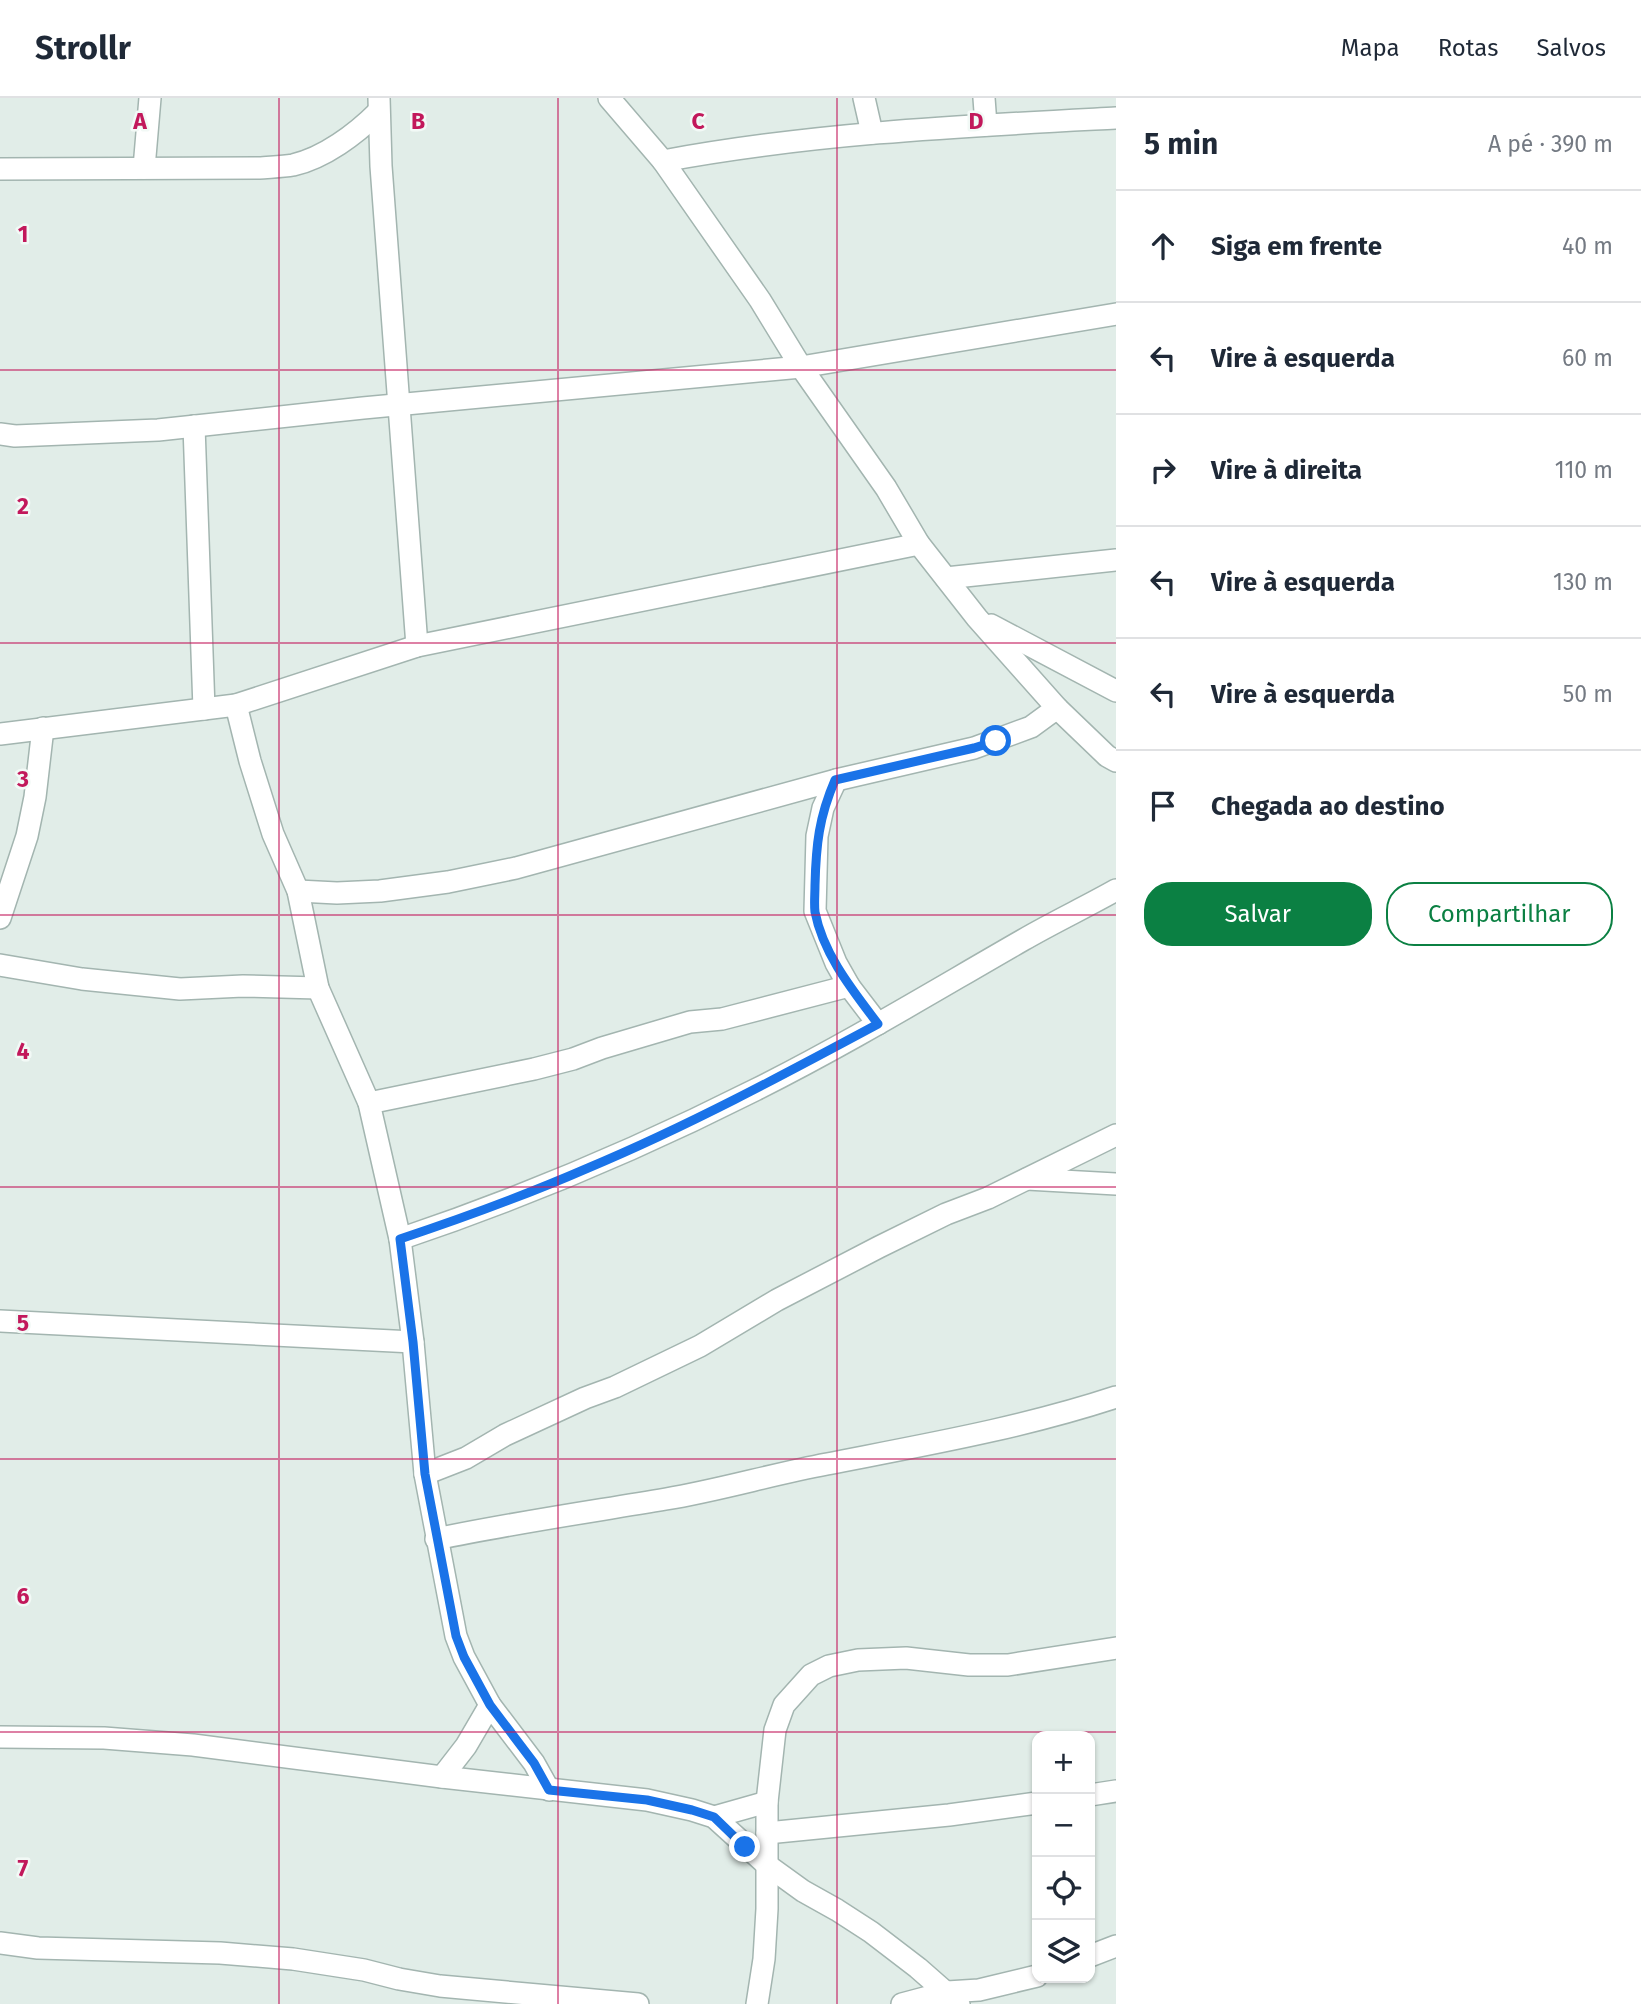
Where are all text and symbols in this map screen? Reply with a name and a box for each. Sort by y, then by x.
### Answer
text: Strollr [35,28,131,68]
text: Mapa [1341,34,1400,62]
text: Rotas [1438,34,1498,62]
text: Salvos [1536,34,1606,62]
text: A [132,107,147,135]
text: B [411,107,425,135]
text: C [691,107,705,135]
text: D [969,107,984,135]
text: 5 min [1144,126,1218,162]
text: A pé · 390 m [1488,130,1613,158]
text: 1 [18,220,28,248]
icon: ahead [1144,227,1182,265]
text: Siga em frente [1211,231,1382,262]
text: 40 m [1562,232,1613,260]
icon: left [1144,339,1182,377]
text: Vire à esquerda [1211,343,1395,374]
text: 60 m [1562,344,1613,372]
icon: right [1144,451,1182,489]
text: Vire à direita [1211,455,1362,486]
text: 110 m [1555,456,1613,484]
text: 2 [17,492,29,520]
icon: left [1144,563,1182,601]
text: Vire à esquerda [1211,567,1395,598]
text: 130 m [1553,568,1613,596]
icon: left [1144,675,1182,713]
text: Vire à esquerda [1211,679,1395,710]
text: 50 m [1563,680,1613,708]
route start [980,725,1011,756]
text: 3 [16,765,29,793]
icon: arrive [1144,787,1182,825]
text: Chegada ao destino [1211,791,1445,822]
button: Salvar [1144,882,1372,946]
button: Compartilhar [1386,882,1613,946]
text: 4 [17,1037,30,1065]
text: 5 [17,1309,29,1337]
text: 6 [17,1582,30,1610]
map controls [1032,1731,1095,1983]
button: + [1032,1731,1095,1794]
button: − [1032,1794,1095,1857]
route end [729,1831,760,1862]
text: 7 [18,1854,29,1882]
button: locate [1032,1857,1095,1920]
button: layers [1032,1920,1095,1983]

